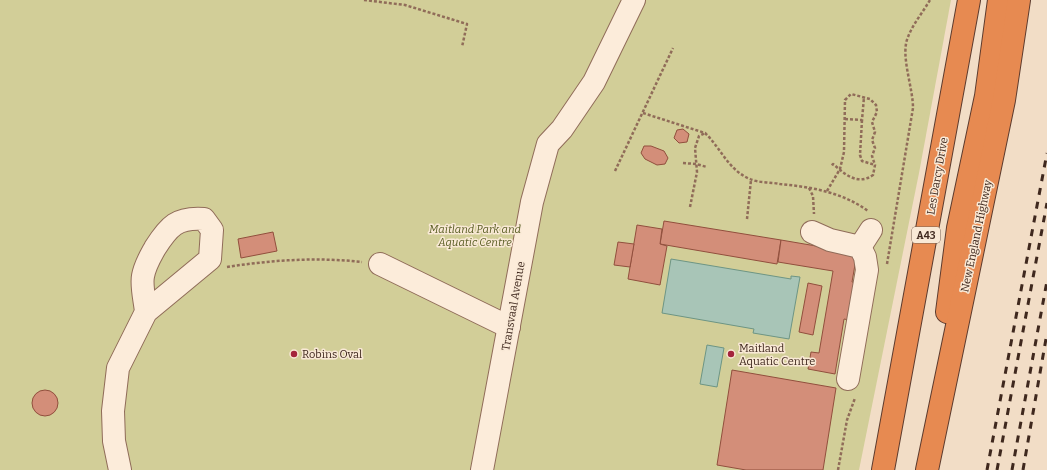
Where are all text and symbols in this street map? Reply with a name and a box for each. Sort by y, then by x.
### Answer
street label: Les Darcy Drive [924,136,951,216]
street label: New England Highway [958,179,995,293]
park label: Maitland Park and Aquatic Centre [429,223,522,249]
road number: A43 [912,227,940,243]
street label: Transvaal Avenue [499,260,528,352]
place label: Maitland Aquatic Centre [739,342,815,368]
place label: Robins Oval [302,348,362,361]
marker: Robins Oval [289,349,299,359]
marker: Maitland Aquatic Centre [726,349,736,359]

